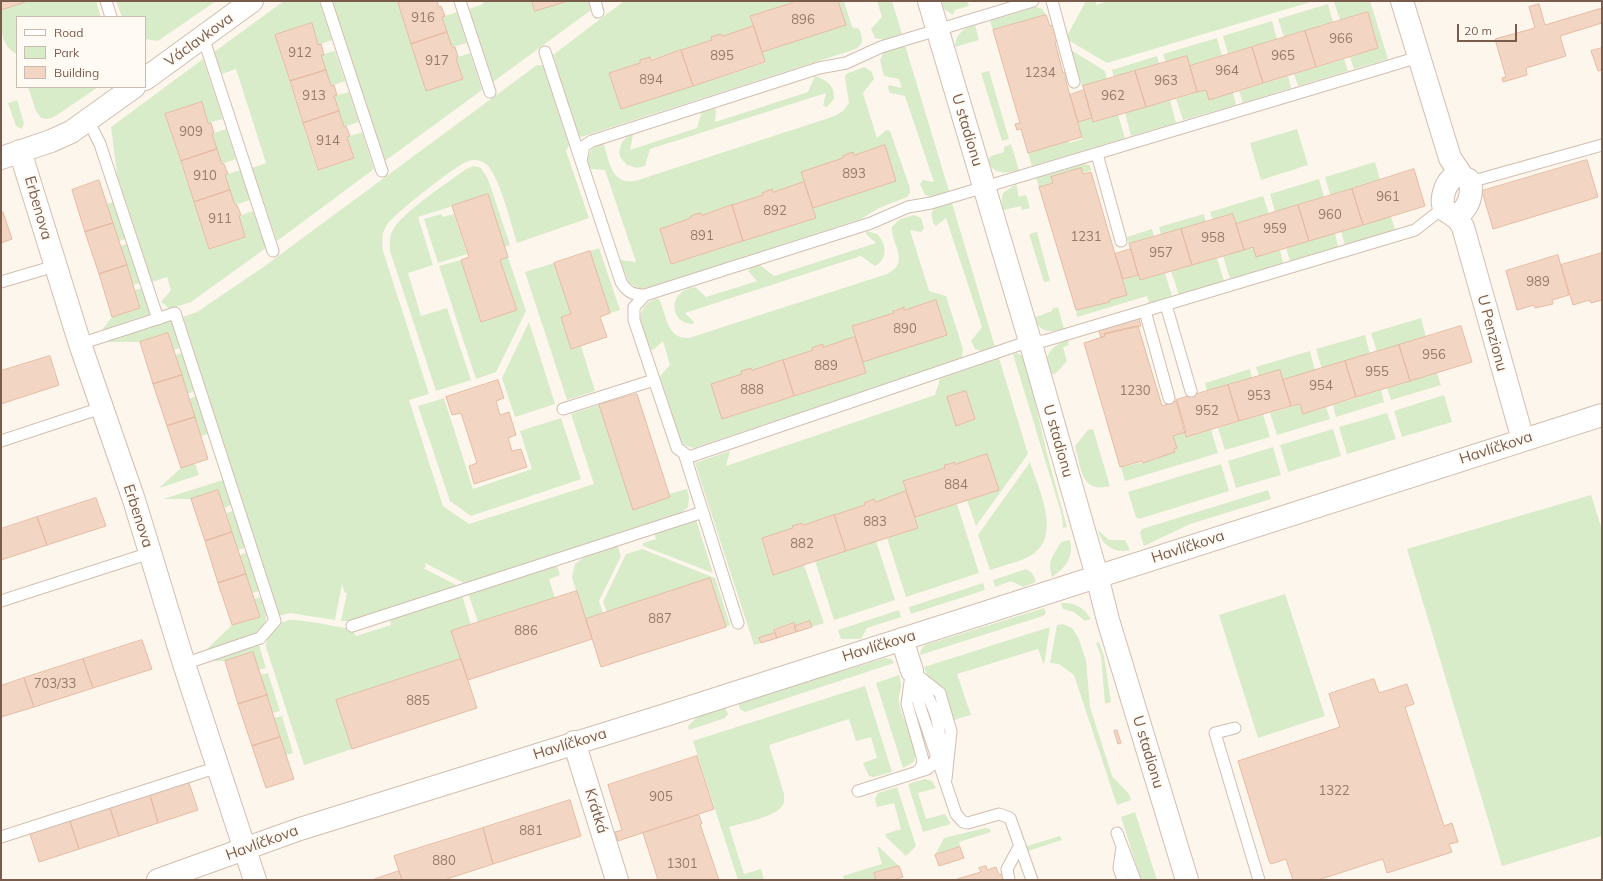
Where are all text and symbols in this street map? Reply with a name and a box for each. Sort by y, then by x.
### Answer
street label: Václavkova [161,9,237,71]
house number: 916 [411,10,435,26]
house number: 896 [791,12,815,28]
legend [16,16,146,88]
scale bar [1459,16,1519,42]
text: 20 m [1464,23,1492,38]
text: Road [54,25,83,40]
house number: 966 [1329,31,1353,47]
text: Park [54,45,79,60]
house number: 912 [288,45,312,61]
house number: 895 [710,48,734,64]
house number: 965 [1271,48,1295,64]
house number: 917 [425,53,449,69]
house number: 964 [1215,63,1239,79]
text: Building [54,65,99,80]
house number: 1234 [1024,65,1056,81]
house number: 894 [639,72,663,88]
house number: 963 [1154,73,1178,89]
house number: 913 [302,88,326,104]
house number: 962 [1101,88,1125,104]
street label: U stadionu [947,91,987,169]
house number: 909 [179,124,203,140]
house number: 914 [316,133,340,149]
house number: 893 [842,166,866,182]
house number: 910 [193,168,217,184]
street label: Erbenova [20,174,56,242]
house number: 961 [1376,189,1400,205]
house number: 892 [763,203,787,219]
house number: 960 [1318,207,1342,223]
house number: 911 [208,211,232,227]
house number: 959 [1263,221,1287,237]
house number: 891 [690,228,714,244]
house number: 1231 [1070,229,1102,245]
house number: 958 [1201,230,1225,246]
house number: 957 [1149,245,1173,261]
house number: 989 [1526,274,1550,290]
street label: U Penzionu [1473,293,1511,373]
house number: 890 [893,321,917,337]
house number: 956 [1422,347,1446,363]
house number: 889 [814,358,838,374]
house number: 955 [1365,364,1389,380]
house number: 954 [1309,378,1333,394]
house number: 888 [740,382,764,398]
house number: 1230 [1119,383,1151,399]
house number: 953 [1247,388,1271,404]
street label: U stadionu [1039,402,1077,480]
house number: 952 [1195,403,1219,419]
street label: Havlíčkova [1457,428,1535,468]
house number: 884 [944,477,968,493]
street label: Erbenova [119,482,157,550]
house number: 883 [863,514,887,530]
street label: Havlíčkova [1149,527,1227,567]
house number: 882 [790,536,814,552]
house number: 887 [648,611,672,627]
house number: 886 [514,623,538,639]
street label: Havlíčkova [840,626,918,666]
house number: 703/33 [34,676,76,692]
house number: 885 [406,693,430,709]
street label: U stadionu [1128,713,1168,791]
street label: Havlíčkova [531,724,609,764]
house number: 1322 [1318,783,1350,799]
street label: Krátká [581,786,611,836]
house number: 905 [649,789,673,805]
street label: Havlíčkova [223,822,301,864]
house number: 881 [519,823,543,839]
house number: 880 [432,853,456,869]
house number: 1301 [666,856,698,872]

